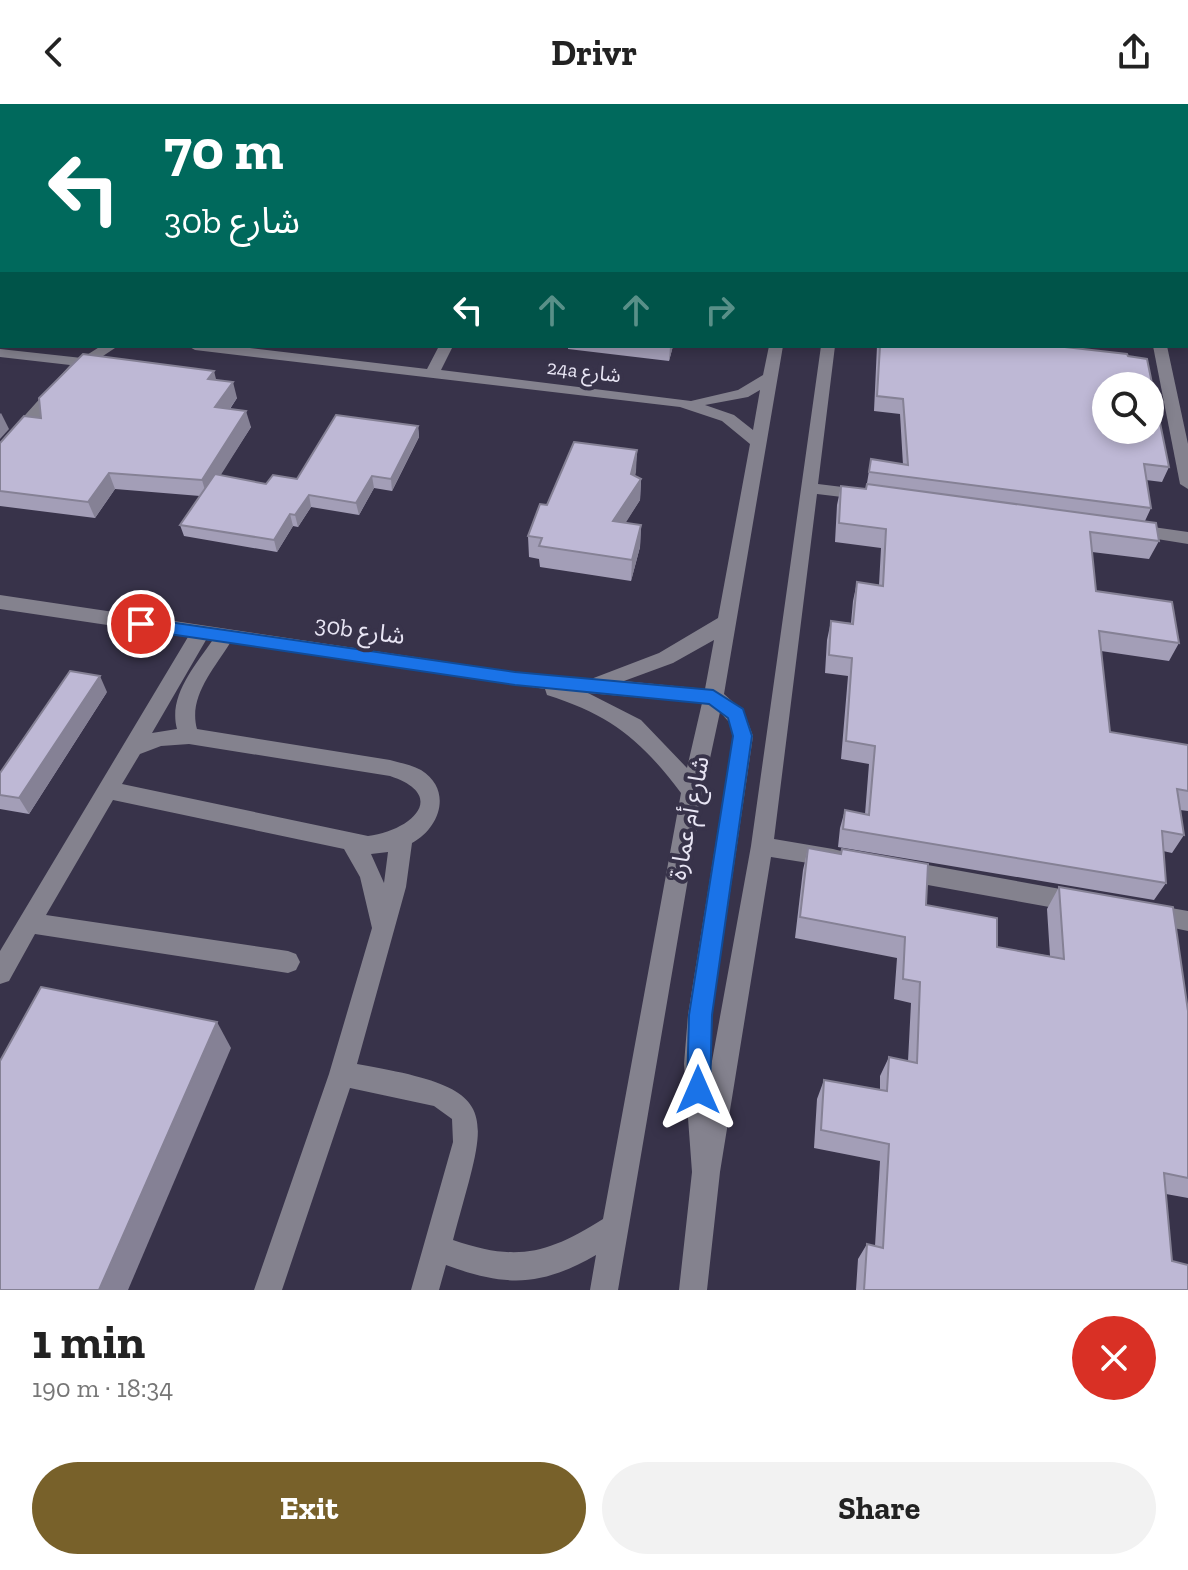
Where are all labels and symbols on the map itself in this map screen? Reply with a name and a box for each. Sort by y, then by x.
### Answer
street label: 24a شارع [545,355,622,390]
pin [107,590,175,658]
street label: 30b شارع [313,609,407,653]
street label: شارع أم عمارة [661,753,719,883]
position arrow [656,1048,740,1132]

